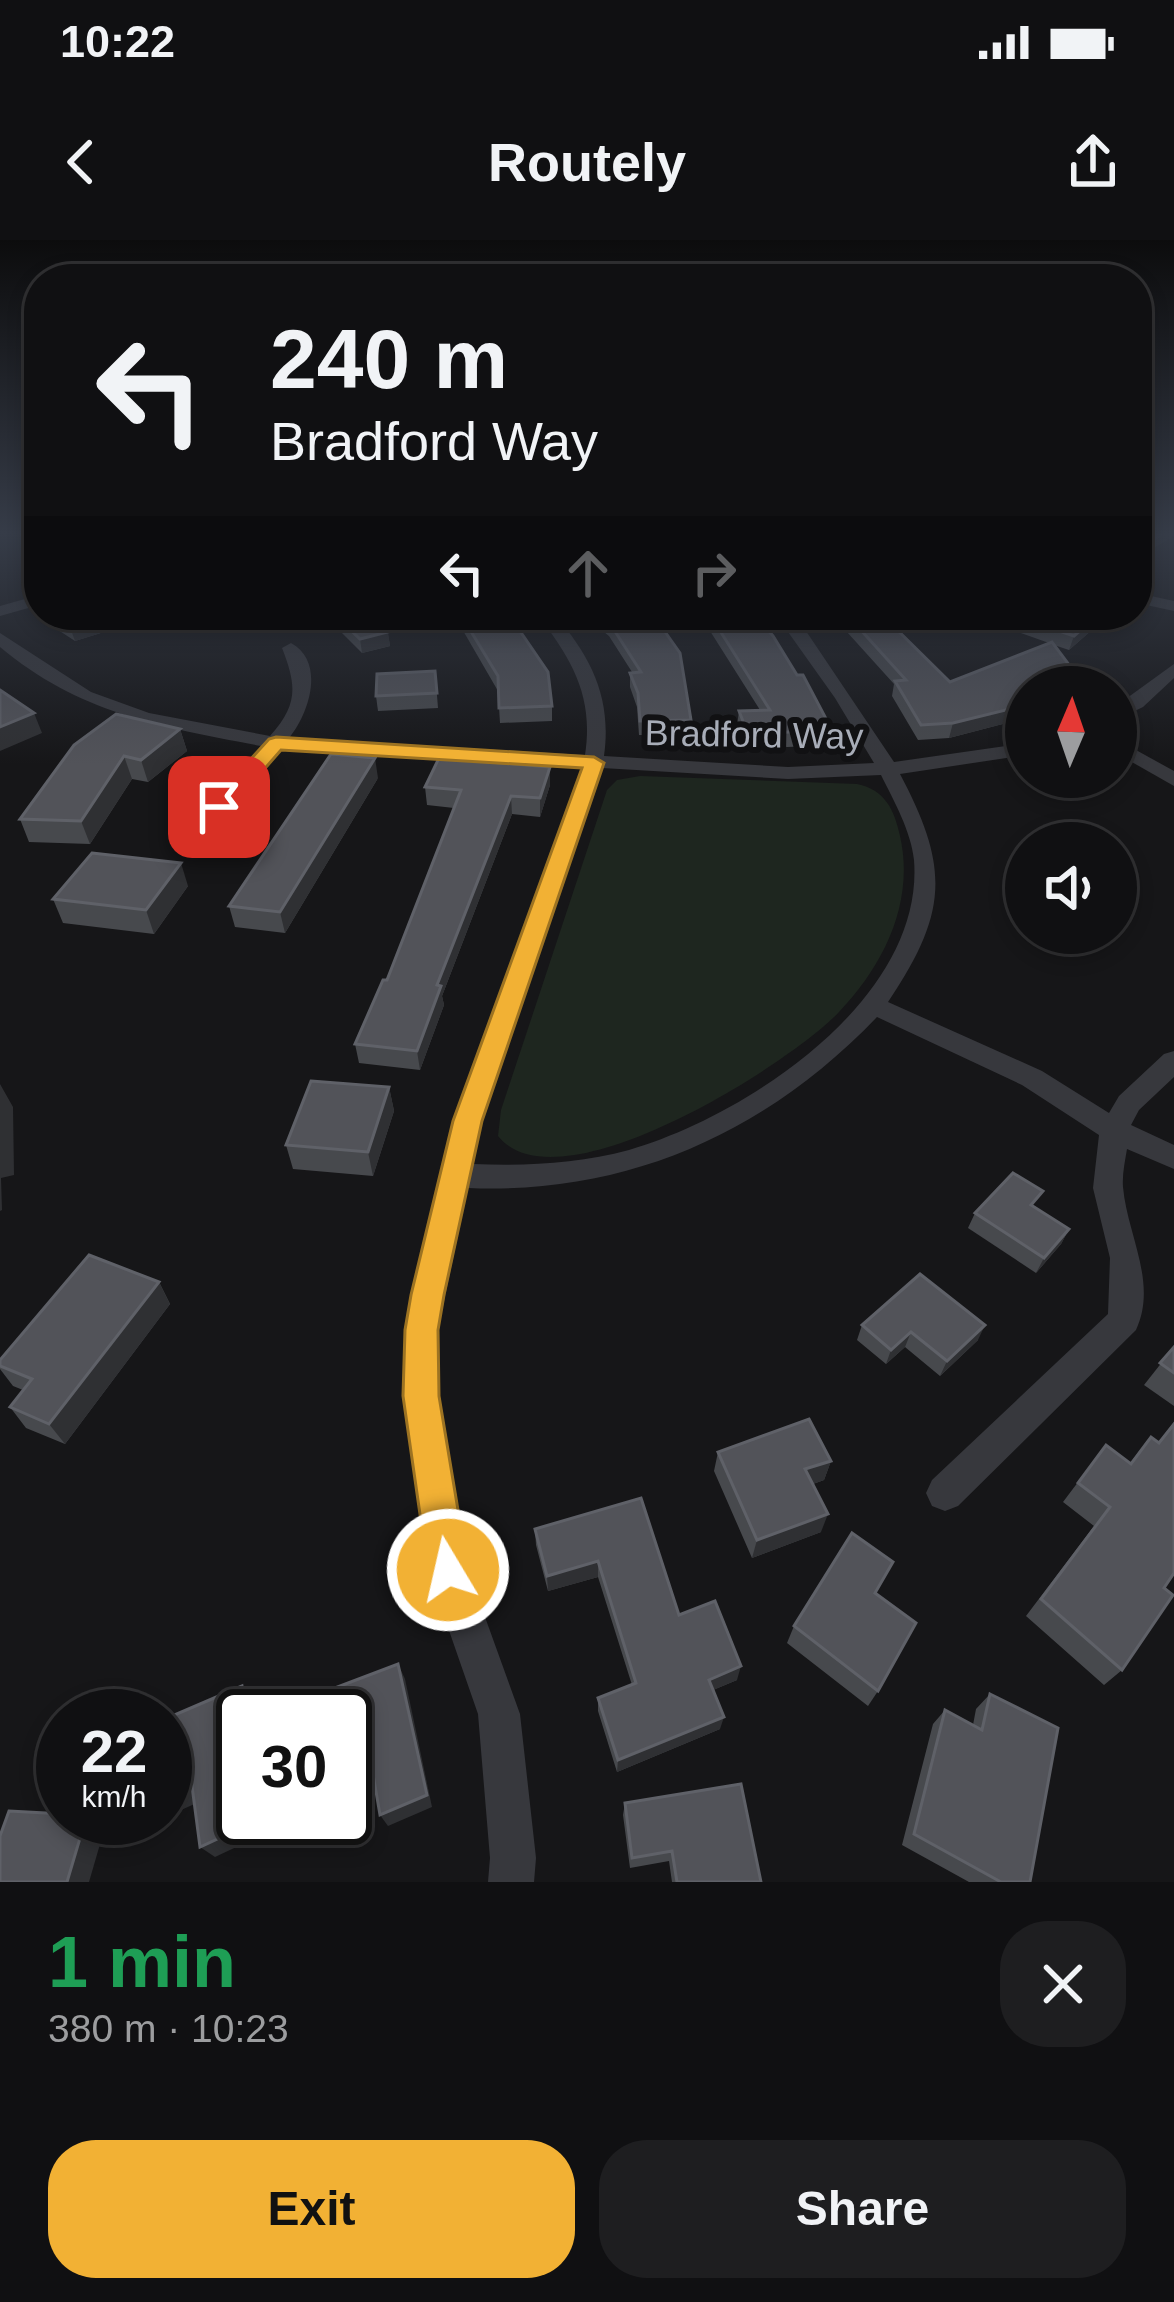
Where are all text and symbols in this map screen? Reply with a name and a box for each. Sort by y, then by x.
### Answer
text: 10:22 [60,16,175,67]
icon: back [48,129,114,195]
icon: share [1060,129,1126,195]
text: Routely [488,132,686,192]
icon: left [72,312,228,468]
text: 240 m [270,312,508,406]
text: Bradford Way [270,411,598,471]
icon: left [429,540,495,606]
icon: ahead [555,540,621,606]
icon: right [681,540,747,606]
north arrow [1005,666,1137,798]
map controls [1005,666,1137,954]
street label: Bradford Way [644,712,864,757]
pin [168,756,270,858]
icon: arrive [186,774,252,840]
button: sound [1005,822,1137,954]
position arrow [385,1507,511,1633]
speed limit sign: 30 [216,1689,372,1845]
text: 22 [81,1718,147,1785]
text: km/h [81,1780,147,1813]
button: close [1000,1921,1126,2047]
text: 1 min [48,1922,236,2002]
text: 380 m · 10:23 [48,2007,289,2050]
button: Exit [48,2140,575,2278]
button: Share [599,2140,1126,2278]

